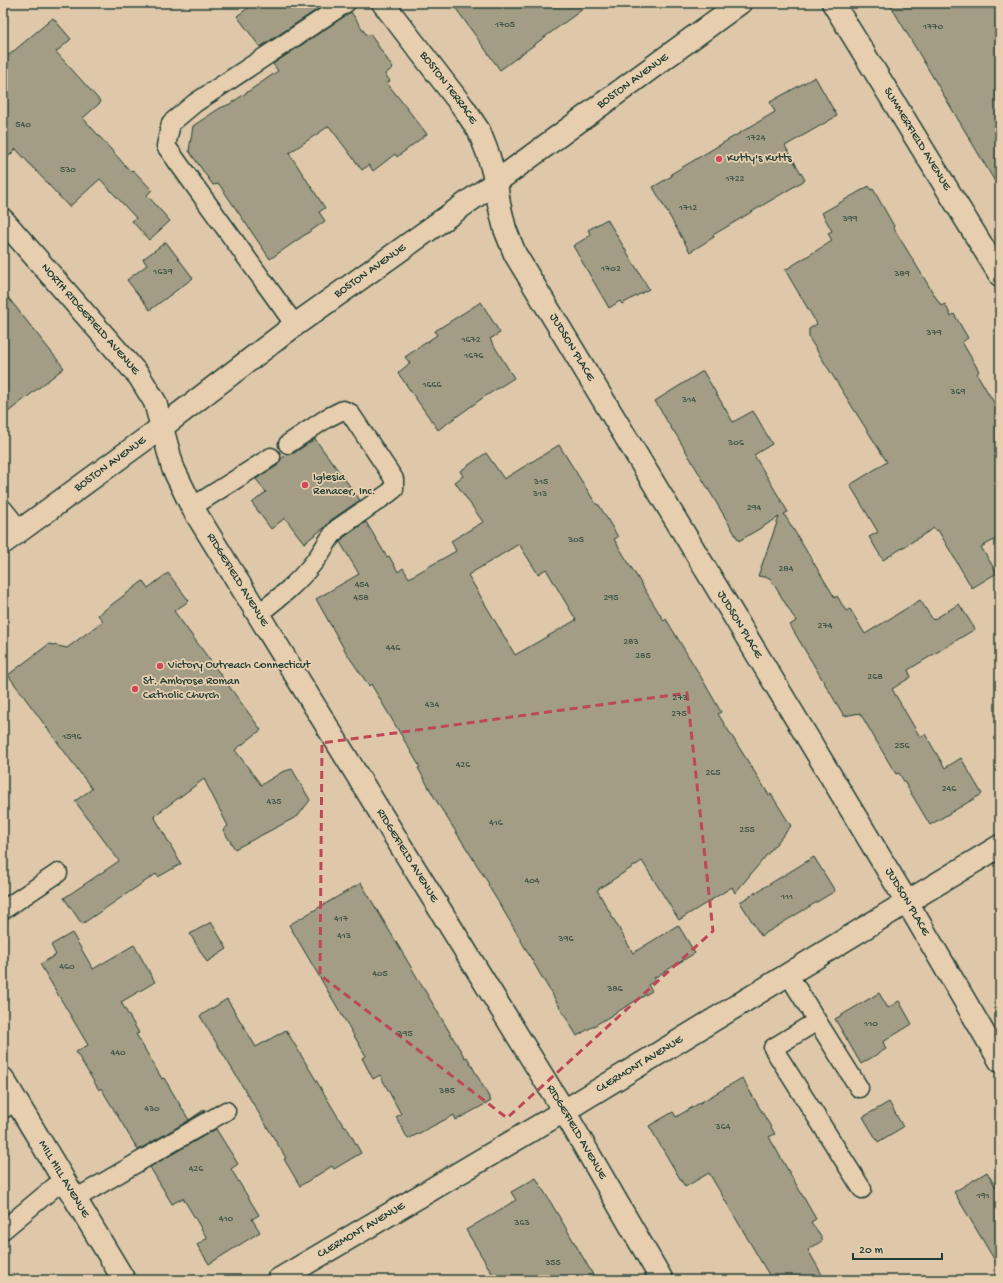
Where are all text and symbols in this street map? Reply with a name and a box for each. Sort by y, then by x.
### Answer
house number: 1705 [494,19,515,31]
house number: 1770 [922,21,943,33]
street label: BOSTON TERRACE [415,48,480,127]
street label: BOSTON AVENUE [594,50,672,113]
street label: SUMMERFIELD AVENUE [880,85,954,194]
house number: 540 [15,119,31,131]
house number: 1724 [746,132,766,144]
place label: Kutty's Kutts [727,152,792,166]
marker: Kutty's Kutts [714,154,724,164]
house number: 530 [60,164,76,176]
house number: 1722 [724,173,745,185]
house number: 1712 [678,202,697,214]
house number: 399 [841,213,858,225]
street label: BOSTON AVENUE [331,241,410,302]
street label: NORTH RIDGEFIELD AVENUE [38,261,142,378]
house number: 1702 [600,263,621,275]
house number: 1639 [152,266,173,278]
house number: 389 [893,268,910,280]
street label: JUDSON PLACE [546,311,598,384]
house number: 379 [925,327,942,339]
house number: 1672 [460,334,481,346]
house number: 1676 [463,350,485,362]
house number: 1666 [421,379,443,391]
house number: 369 [949,386,966,398]
house number: 314 [681,394,696,406]
street label: BOSTON AVENUE [71,434,149,496]
house number: 306 [727,437,745,449]
place label: Iglesia Renacer, Inc. [313,471,375,499]
house number: 315 [533,476,548,488]
marker: Iglesia Renacer, Inc. [300,480,310,490]
house number: 313 [532,488,547,500]
house number: 294 [747,502,762,514]
street label: RIDGEFIELD AVENUE [203,531,271,630]
house number: 305 [567,534,584,546]
house number: 284 [778,563,794,575]
house number: 454 [355,579,370,591]
street label: JUDSON PLACE [713,588,765,662]
house number: 458 [353,592,369,604]
house number: 295 [603,592,619,604]
house number: 274 [818,620,833,632]
house number: 283 [623,636,639,648]
house number: 446 [386,642,401,654]
house number: 285 [635,650,651,662]
place label: Victory Outreach Connecticut [167,659,311,673]
marker: Victory Outreach Connecticut [155,661,165,671]
house number: 268 [867,671,883,683]
place label: St. Ambrose Roman Catholic Church [143,675,240,703]
marker: St. Ambrose Roman Catholic Church [130,684,140,694]
house number: 273 [672,692,688,704]
house number: 434 [425,699,440,711]
house number: 275 [671,708,687,720]
house number: 1596 [61,731,83,743]
house number: 256 [894,740,911,752]
house number: 426 [456,759,471,771]
house number: 265 [705,767,721,779]
house number: 246 [942,783,957,795]
house number: 435 [266,796,282,808]
street label: RIDGEFIELD AVENUE [373,807,441,906]
house number: 416 [489,817,504,829]
house number: 255 [739,824,755,836]
street label: JUDSON PLACE [881,866,933,939]
house number: 404 [524,875,540,887]
house number: 111 [780,891,793,903]
house number: 417 [334,913,349,925]
house number: 413 [337,930,351,942]
house number: 396 [557,933,575,945]
house number: 460 [59,961,75,973]
house number: 405 [372,968,388,980]
house number: 386 [606,983,624,995]
house number: 110 [863,1018,878,1030]
house number: 395 [396,1028,413,1040]
street label: CLERMONT AVENUE [594,1033,686,1097]
house number: 440 [110,1047,126,1059]
street label: RIDGEFIELD AVENUE [543,1082,609,1182]
house number: 385 [438,1085,455,1097]
house number: 430 [144,1103,160,1115]
house number: 364 [715,1121,731,1133]
street label: MILL HILL AVENUE [35,1138,92,1221]
house number: 426 [189,1163,204,1175]
house number: 191 [975,1190,990,1202]
street label: CLERMONT AVENUE [315,1199,408,1262]
house number: 410 [219,1213,234,1225]
house number: 363 [513,1217,530,1229]
scale bar [853,1235,942,1261]
text: 20 m [859,1244,884,1258]
house number: 355 [544,1257,561,1269]

